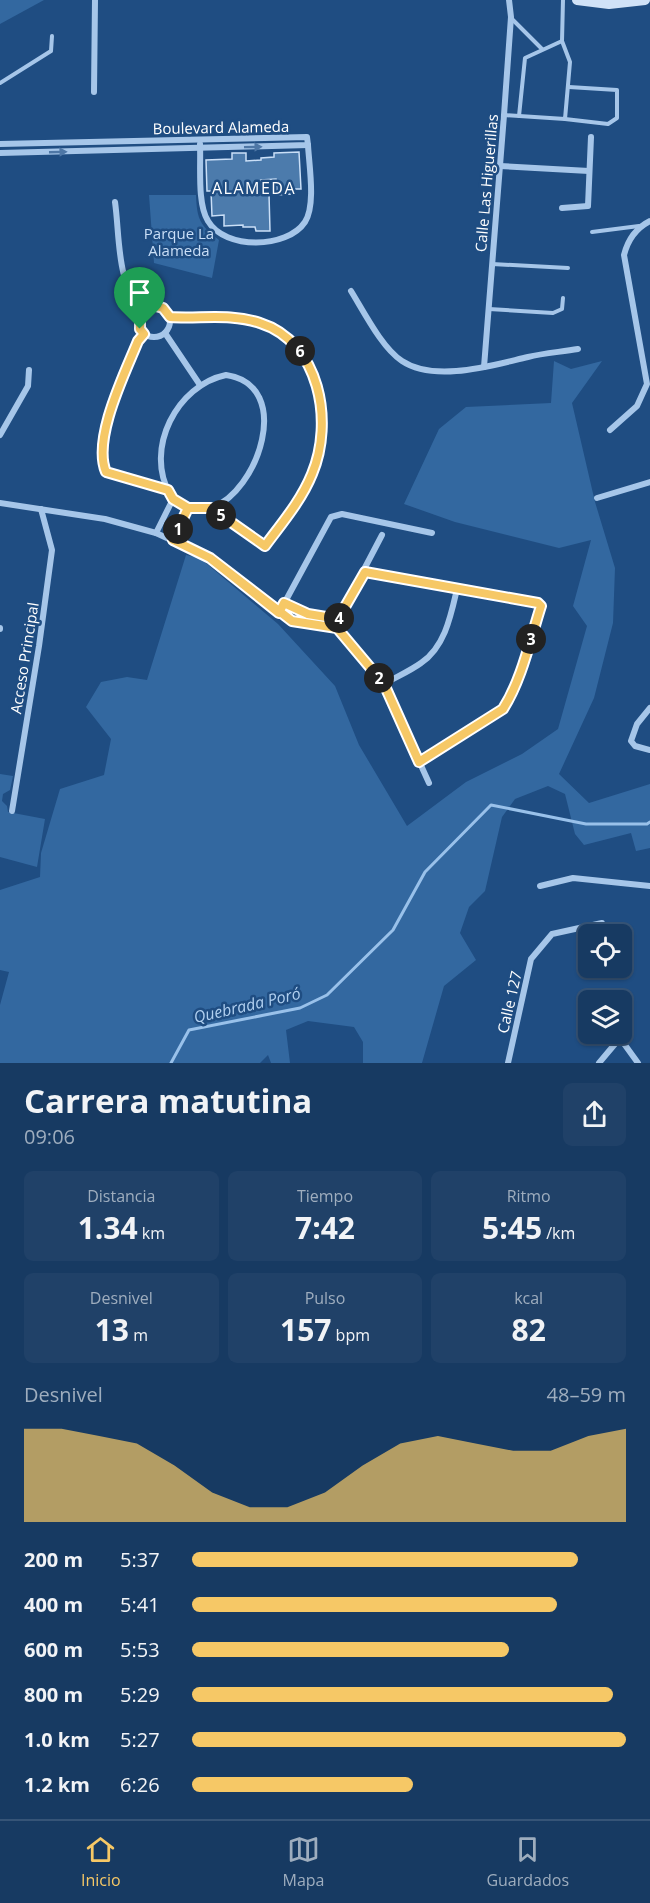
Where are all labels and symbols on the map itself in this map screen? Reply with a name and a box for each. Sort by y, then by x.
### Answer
street label: Calle Las Higuerillas [470,113,502,253]
street label: Boulevard Alameda [153,116,289,138]
one-way arrow [244,142,263,151]
one-way arrow [49,147,68,157]
district label: ALAMEDA [212,177,296,199]
park label: Parque La Alameda [144,223,214,260]
pin [114,267,165,329]
pin: 6 [285,336,315,366]
pin: 5 [206,500,236,530]
pin: 1 [163,514,193,544]
street label: Acceso Principal [5,601,43,715]
pin: 4 [324,603,354,633]
pin: 3 [516,624,546,654]
pin: 2 [364,663,394,693]
street label: Calle 127 [492,969,526,1035]
water label: Quebrada Poró [191,982,303,1028]

